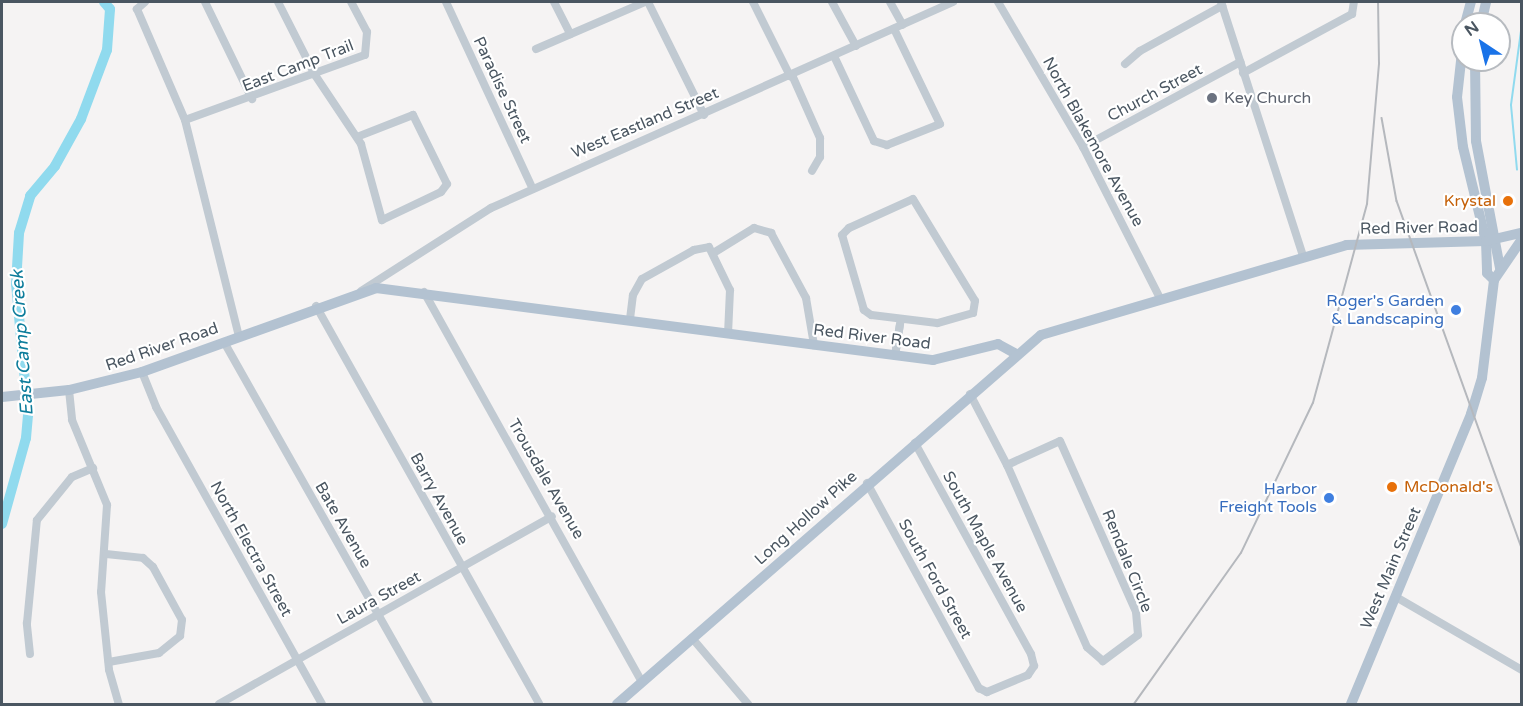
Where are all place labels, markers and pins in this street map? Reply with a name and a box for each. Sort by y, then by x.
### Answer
place label: Key Church [1224,88,1311,108]
marker: Key Church [1205,91,1219,105]
place label: Krystal [1444,191,1496,211]
marker: Krystal [1501,194,1515,208]
place label: Roger's Garden & Landscaping [1326,291,1444,329]
marker: Roger's Garden & Landscaping [1449,303,1463,317]
place label: McDonald's [1404,477,1493,497]
place label: Harbor Freight Tools [1219,479,1317,517]
marker: McDonald's [1385,480,1399,494]
marker: Harbor Freight Tools [1322,491,1336,505]

